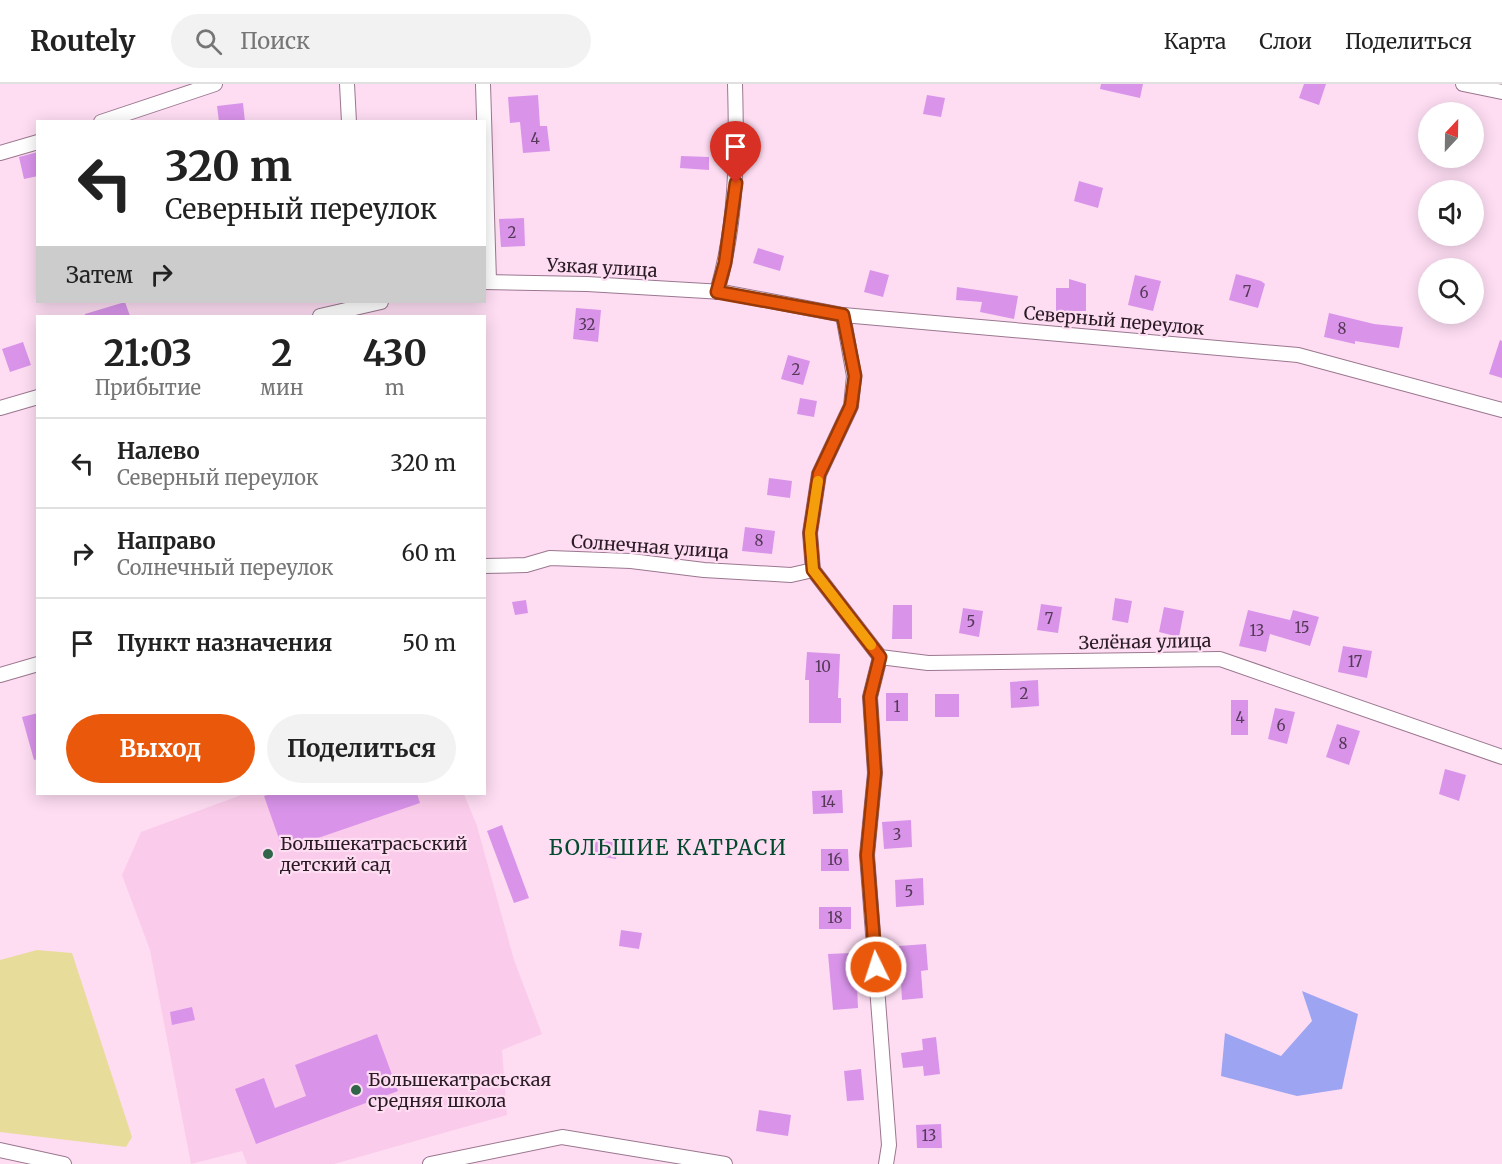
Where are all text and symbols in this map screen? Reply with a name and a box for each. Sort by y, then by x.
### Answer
search box [171,14,591,68]
text: Routely [30,23,135,59]
icon: search [192,25,225,58]
text: Поиск [240,27,310,55]
text: Карта [1164,28,1226,55]
text: Слои [1259,28,1312,55]
text: Поделиться [1345,28,1472,55]
north arrow [1418,102,1484,168]
map controls [1418,102,1484,324]
pin [710,121,761,183]
house number: 4 [530,129,540,148]
icon: arrive [719,130,752,163]
text: 320 m [165,140,292,192]
icon: left [66,144,144,222]
button: sound [1418,180,1484,246]
text: Северный переулок [165,192,437,226]
house number: 2 [508,223,517,242]
street label: Узкая улица [545,253,658,282]
icon: right [145,258,178,291]
button: search [1418,258,1484,324]
text: Затем [66,261,133,289]
house number: 7 [1243,282,1252,301]
house number: 6 [1139,283,1149,302]
street label: Северный переулок [1023,301,1206,340]
house number: 32 [578,315,596,334]
house number: 8 [1338,319,1347,338]
text: 21:03 [104,331,192,376]
text: 2 [271,331,292,376]
text: 430 [362,331,427,376]
house number: 2 [792,360,801,379]
text: Прибытие [95,375,201,400]
text: мин [260,375,304,400]
text: m [385,375,405,400]
text: Налево [117,437,200,465]
icon: left [66,447,99,480]
text: 320 m [390,449,456,477]
text: Северный переулок [117,465,318,490]
text: Направо [117,527,216,555]
street label: Солнечная улица [570,530,730,564]
house number: 8 [755,531,764,550]
icon: right [66,537,99,570]
text: 60 m [402,539,456,567]
text: Солнечный переулок [117,555,334,580]
house number: 7 [1045,609,1054,628]
house number: 5 [967,612,975,631]
house number: 15 [1294,618,1310,637]
house number: 13 [1250,621,1264,640]
icon: arrive [66,627,99,660]
text: Пункт назначения [117,629,332,657]
text: 50 m [402,629,456,657]
street label: Зелёная улица [1078,629,1212,654]
house number: 17 [1348,652,1363,671]
house number: 10 [815,657,831,676]
house number: 2 [1020,684,1029,703]
house number: 1 [894,697,901,716]
house number: 4 [1235,708,1245,727]
button: Выход [66,714,255,783]
button: Поделиться [267,714,456,783]
house number: 6 [1276,716,1286,735]
house number: 8 [1339,734,1348,753]
house number: 14 [820,792,836,811]
house number: 3 [893,825,901,844]
place label: Большекатрасьский детский сад [279,832,468,876]
district label: БОЛЬШИЕ КАТРАСИ [548,834,788,861]
marker: Большекатрасьский детский сад [261,847,275,861]
house number: 16 [827,850,843,869]
house number: 5 [905,882,913,901]
house number: 18 [827,908,843,927]
position arrow [844,935,908,999]
place label: Большекатрасьская средняя школа [368,1068,552,1112]
marker: Большекатрасьская средняя школа [349,1083,363,1097]
house number: 13 [922,1126,936,1145]

